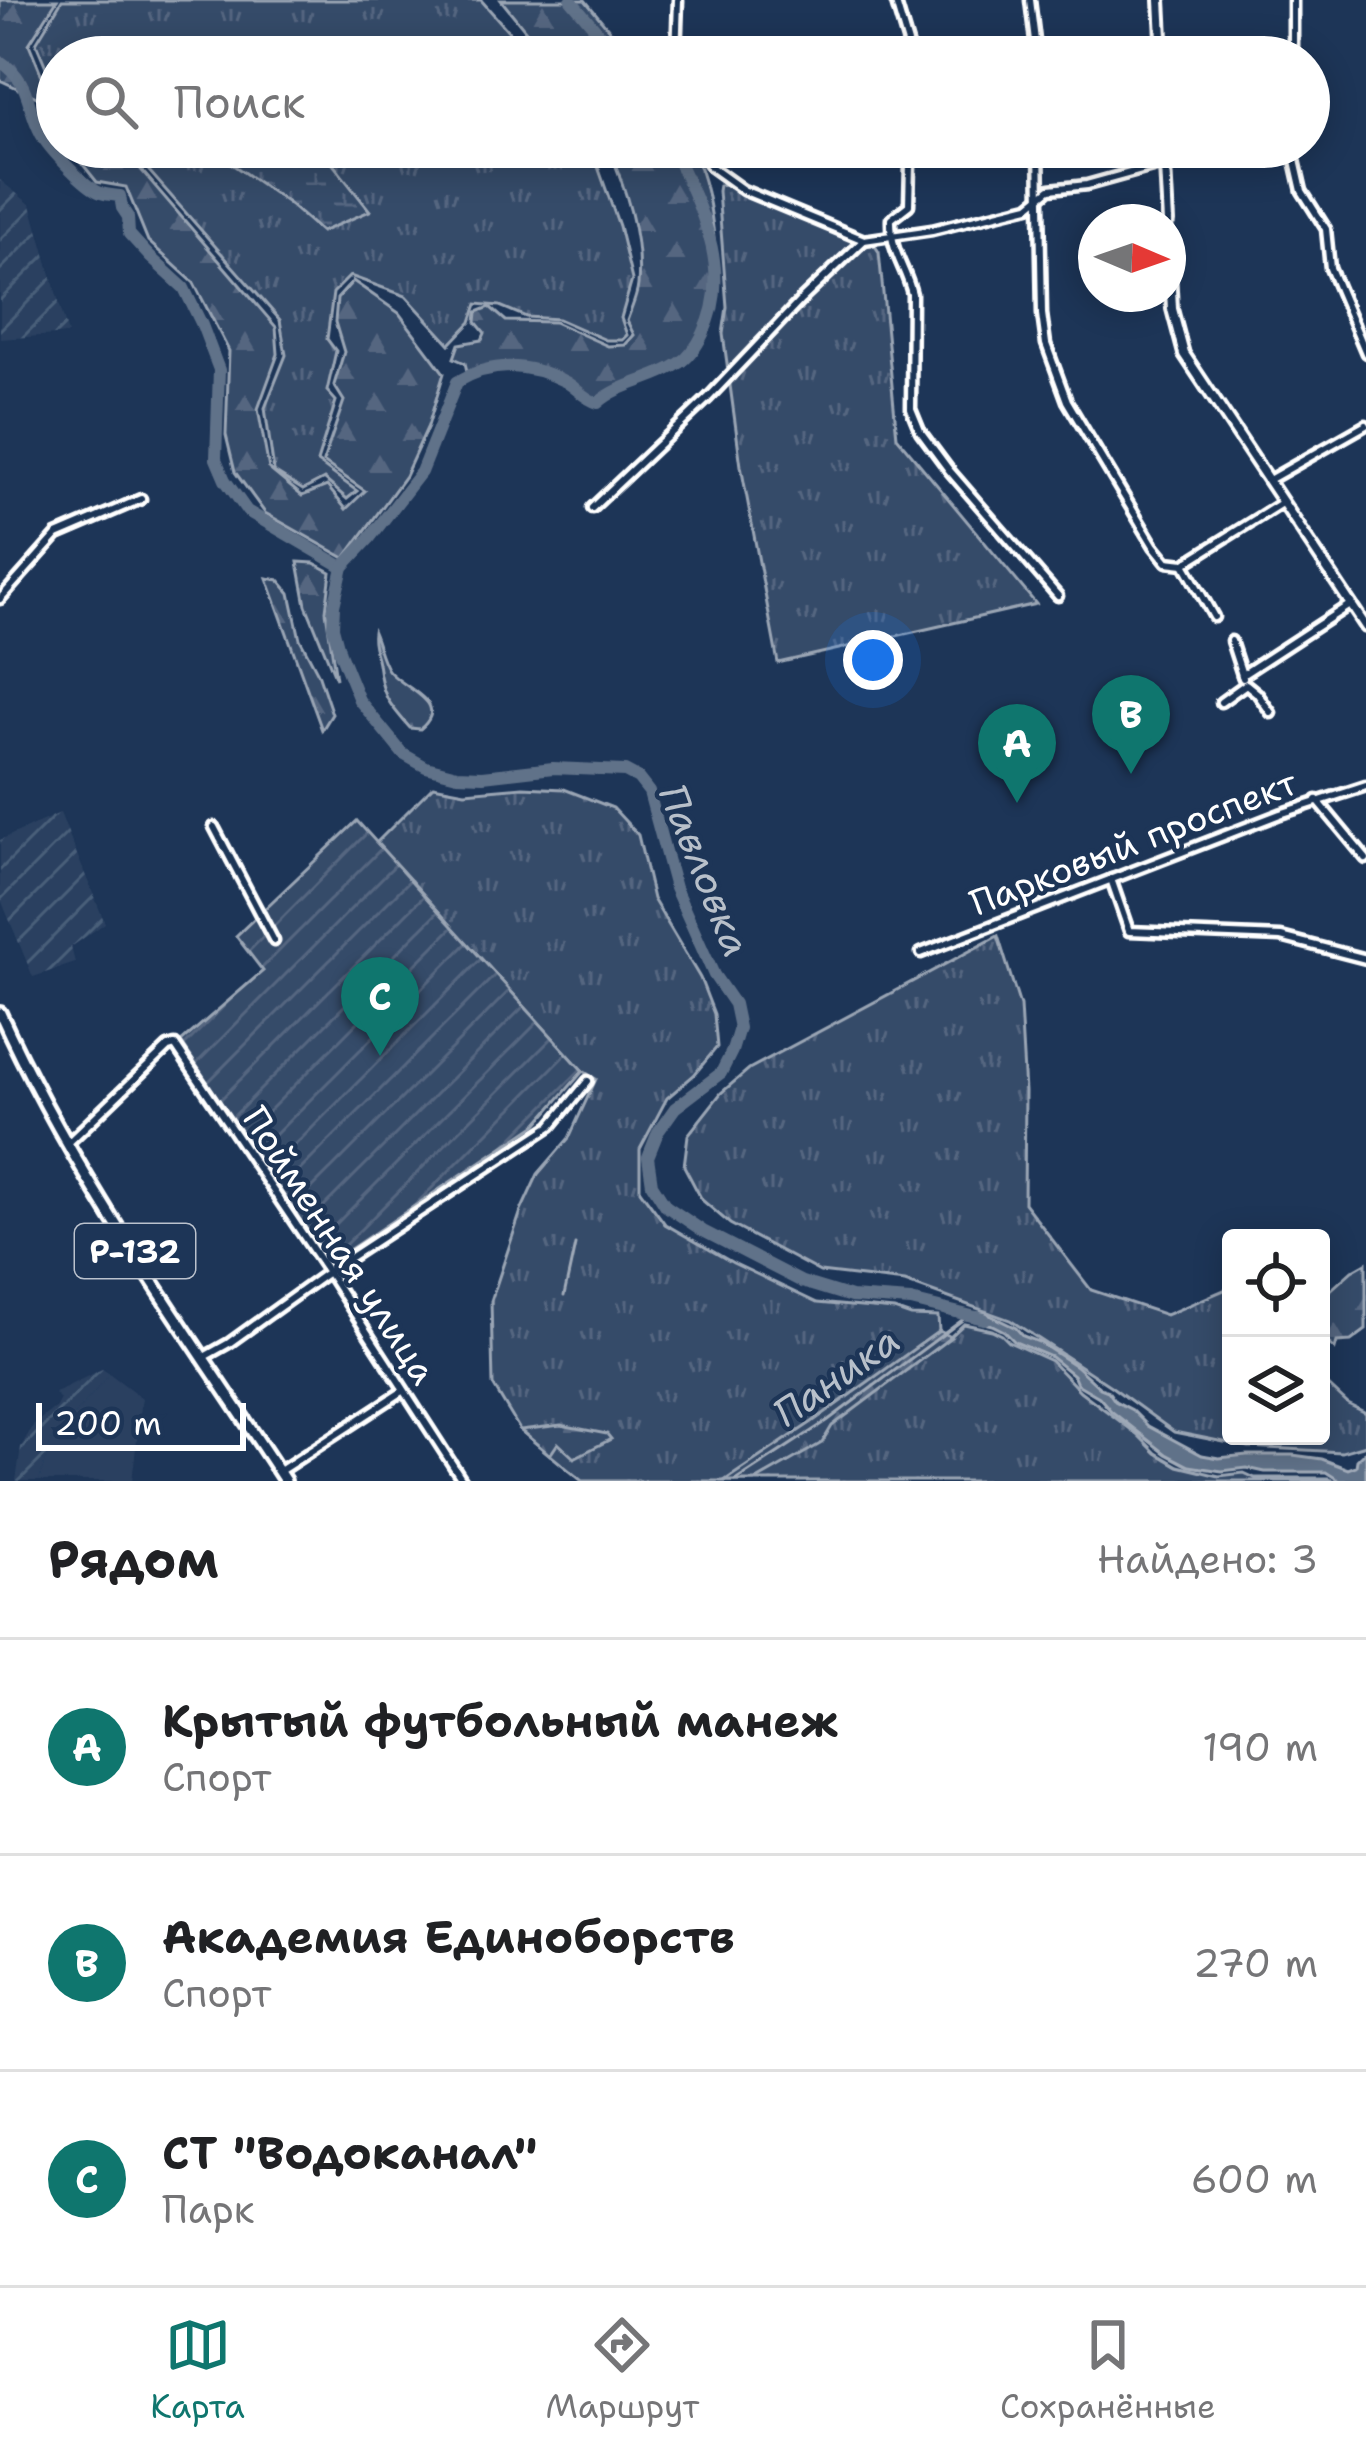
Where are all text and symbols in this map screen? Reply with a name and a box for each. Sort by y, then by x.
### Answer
search box [36,36,1330,168]
icon: search [78,69,144,135]
text: Поиск [174,72,305,132]
north arrow [1078,204,1186,312]
your location [843,630,903,690]
pin: B [1092,675,1170,774]
pin: A [978,704,1056,803]
street label: Парковый проспект [963,757,1304,927]
water label: Павловка [647,776,763,964]
pin: C [341,957,419,1056]
street label: Пойменная улица [231,1097,448,1394]
road number: Р-132 [75,1224,195,1278]
map controls [1222,1229,1330,1445]
button: locate [1222,1229,1330,1337]
water label: Паника [763,1314,909,1438]
button: layers [1222,1337,1330,1445]
scale bar [36,1397,246,1450]
text: 200 m [54,1401,162,1446]
text: Рядом [48,1525,219,1593]
text: Найдено: 3 [1097,1533,1318,1585]
text: Крытый футбольный манеж [162,1691,838,1751]
text: A [72,1721,102,1773]
text: 190 m [1202,1721,1318,1773]
text: Спорт [162,1751,271,1803]
text: Академия Единоборств [162,1907,734,1967]
text: B [75,1937,99,1989]
text: 270 m [1193,1937,1318,1989]
text: Спорт [162,1967,271,2019]
text: СТ "Водоканал" [162,2123,538,2183]
text: C [75,2153,99,2205]
text: 600 m [1190,2153,1318,2205]
text: Парк [162,2183,255,2235]
tab: Карта [150,2312,245,2429]
tab: Маршрут [545,2312,699,2429]
tab: Сохранённые [1000,2312,1216,2429]

